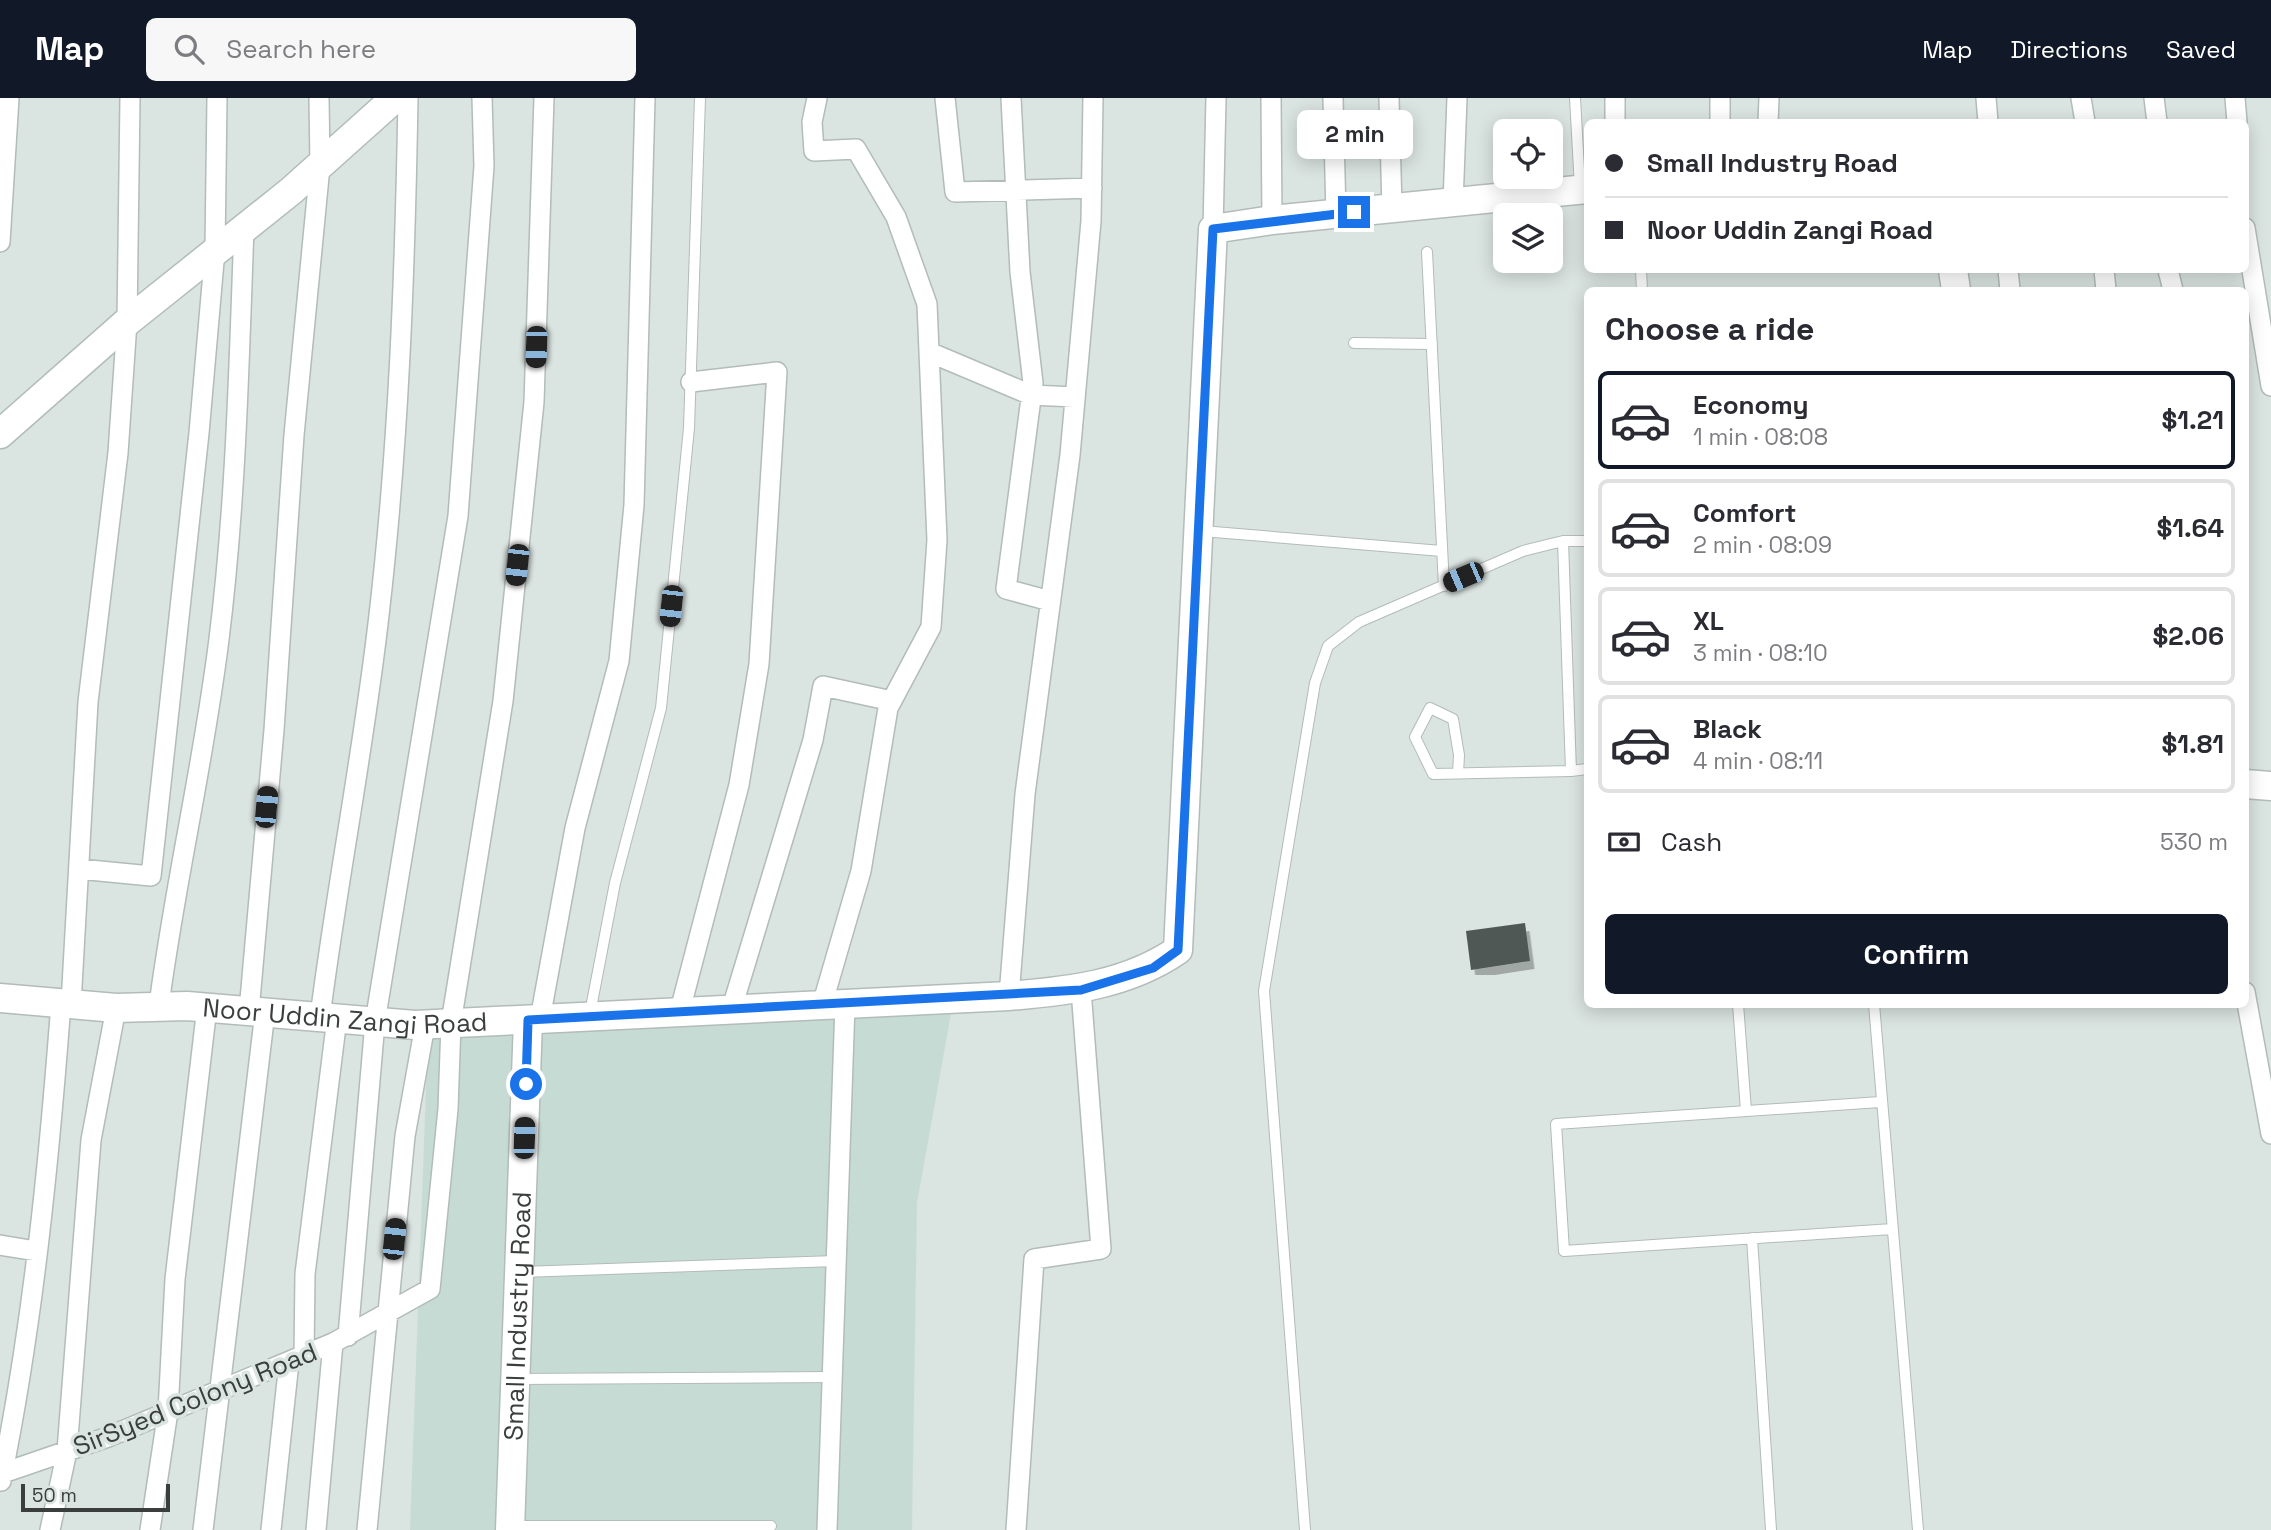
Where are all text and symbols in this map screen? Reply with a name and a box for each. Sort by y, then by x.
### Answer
search box [146,18,636,81]
text: Map [35,28,104,70]
icon: search [170,30,208,68]
text: Search here [226,32,376,66]
text: Map [1922,34,1972,65]
text: Directions [2010,34,2128,65]
text: Saved [2166,34,2236,65]
callout: 2 min [1296,110,1412,159]
text: 2 min [1325,119,1385,149]
map controls [1493,119,1563,273]
button: locate [1493,119,1563,189]
text: Small Industry Road [1647,146,1898,180]
route end [1338,196,1370,228]
button: layers [1493,203,1563,273]
text: Noor Uddin Zangi Road [1647,213,1933,247]
text: Choose a ride [1605,309,1815,349]
car [525,326,548,368]
text: Economy [1693,388,1809,422]
icon: car [1609,389,1672,452]
text: $1.21 [2162,403,2224,437]
text: 1 min · 08:08 [1693,422,1828,452]
text: Comfort [1693,496,1796,530]
icon: car [1609,497,1672,560]
text: $1.64 [2156,511,2224,545]
text: 2 min · 08:09 [1693,530,1832,560]
car [505,543,530,587]
car [1440,559,1487,595]
car [659,584,684,628]
text: XL [1693,604,1724,638]
icon: car [1609,605,1672,668]
text: $2.06 [2152,619,2224,653]
text: 3 min · 08:10 [1693,638,1828,668]
text: Black [1693,712,1762,746]
icon: car [1609,713,1672,776]
text: $1.81 [2161,727,2224,761]
text: 4 min · 08:11 [1693,746,1823,776]
car [254,785,279,829]
icon: cash [1605,823,1643,861]
text: Cash [1661,825,1722,859]
text: 530 m [2160,827,2228,857]
button: Confirm [1605,914,2228,994]
street label: Noor Uddin Zangi Road [201,990,488,1042]
route start [510,1068,542,1100]
car [513,1117,536,1159]
street label: Small Industry Road [496,1191,539,1441]
car [382,1217,407,1261]
street label: SirSyed Colony Road [68,1335,322,1463]
scale bar [21,1481,170,1513]
text: 50 m [32,1483,77,1508]

